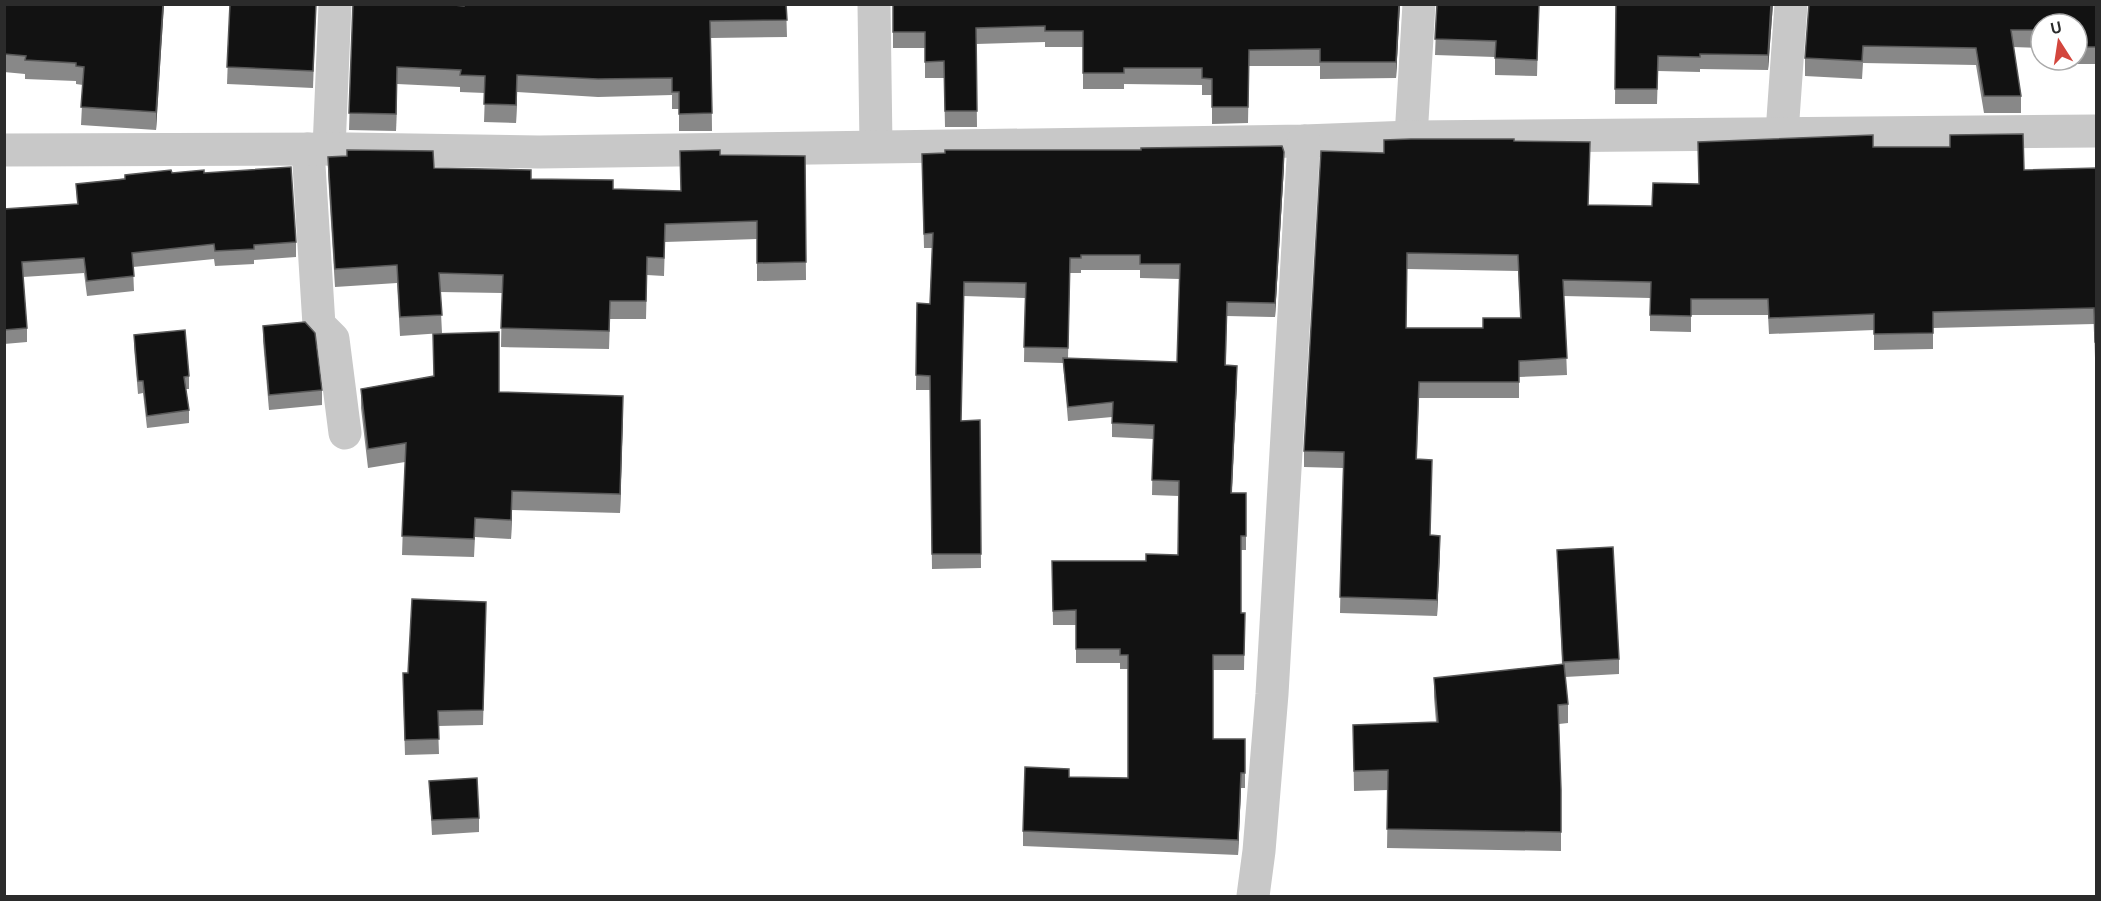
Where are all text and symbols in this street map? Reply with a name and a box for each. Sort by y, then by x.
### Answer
north arrow [2029,12,2089,72]
text: U [2049,17,2063,37]

